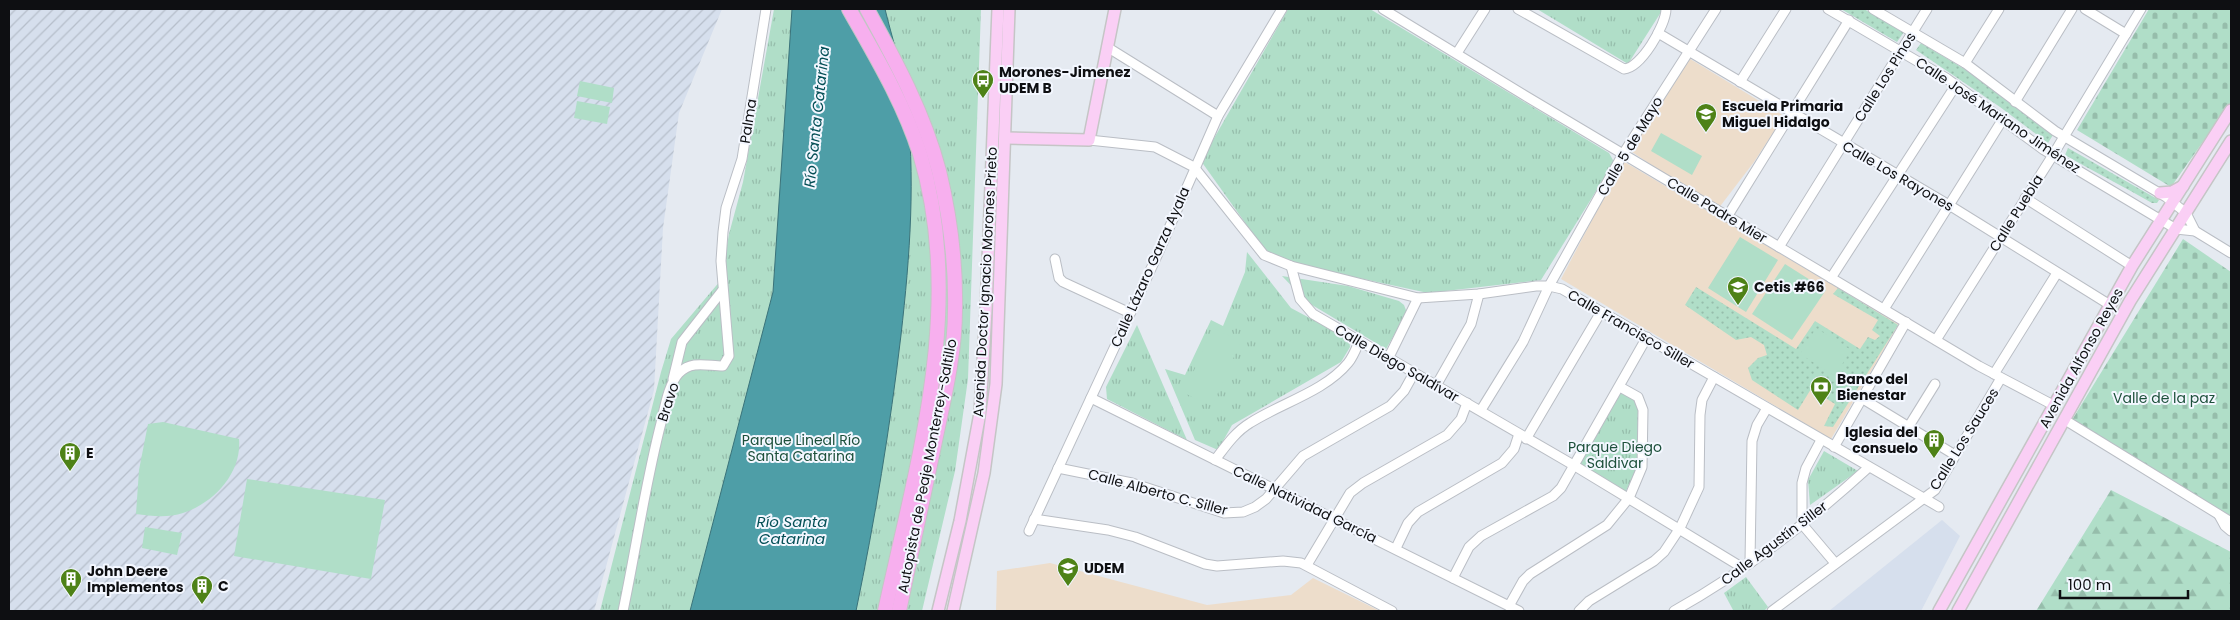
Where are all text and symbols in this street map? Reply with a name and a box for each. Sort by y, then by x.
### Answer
street label: Calle Los Pinos [1849,28,1921,126]
water label: Río Santa Catarina [799,45,834,189]
street label: Calle José Mariano Jiménez [1912,52,2084,178]
place label: Morones-Jimenez UDEM B [999,62,1130,98]
bus stop icon: Morones-Jimenez UDEM B [971,68,995,99]
street label: Calle 5 de Mayo [1592,93,1668,199]
place label: Escuela Primaria Miguel Hidalgo [1722,96,1843,132]
street label: Palma [735,97,761,145]
school or university icon: Escuela Primaria Miguel Hidalgo [1694,102,1718,133]
street label: Calle Los Rayones [1839,136,1957,216]
street label: Avenida Doctor Ignacio Morones Prieto [968,146,1002,418]
street label: Calle Puebla [1984,171,2048,255]
street label: Calle Padre Mier [1663,172,1771,248]
street label: Calle Lázaro Garza Ayala [1106,184,1194,350]
school or university icon: Cetis #66 [1726,275,1750,306]
place label: Cetis #66 [1754,277,1824,297]
street label: Avenida Alfonso Reyes [2034,284,2128,432]
street label: Calle Francisco Siller [1564,285,1698,373]
street label: Calle Diego Saldívar [1331,319,1463,407]
street label: Autopista de Peaje Monterrey-Saltillo [892,337,962,595]
place label: Banco del Bienestar [1837,369,1908,405]
bank icon: Banco del Bienestar [1809,375,1833,406]
street label: Bravo [652,380,684,424]
street label: Calle Los Sauces [1925,384,2003,494]
park label: Valle de la paz [2113,388,2215,408]
place label: Iglesia del consuelo [1845,422,1918,458]
building icon: Iglesia del consuelo [1922,428,1946,459]
park label: Parque Lineal Río Santa Catarina [742,430,860,466]
park label: Parque Diego Saldivar [1568,437,1662,473]
building icon: E [58,441,82,472]
place label: E [86,443,94,463]
street label: Calle Natividad García [1230,460,1380,548]
street label: Calle Alberto C. Siller [1086,464,1230,520]
street label: Calle Agustín Siller [1717,496,1831,590]
water label: Río Santa Catarina [757,511,827,549]
school or university icon: UDEM [1056,556,1080,587]
place label: UDEM [1084,558,1124,578]
place label: John Deere Implementos [87,561,184,597]
building icon: John Deere Implementos [59,567,83,598]
scale bar [2060,568,2188,600]
building icon: C [190,574,214,605]
text: 100 m [2068,574,2111,595]
place label: C [218,576,229,596]

